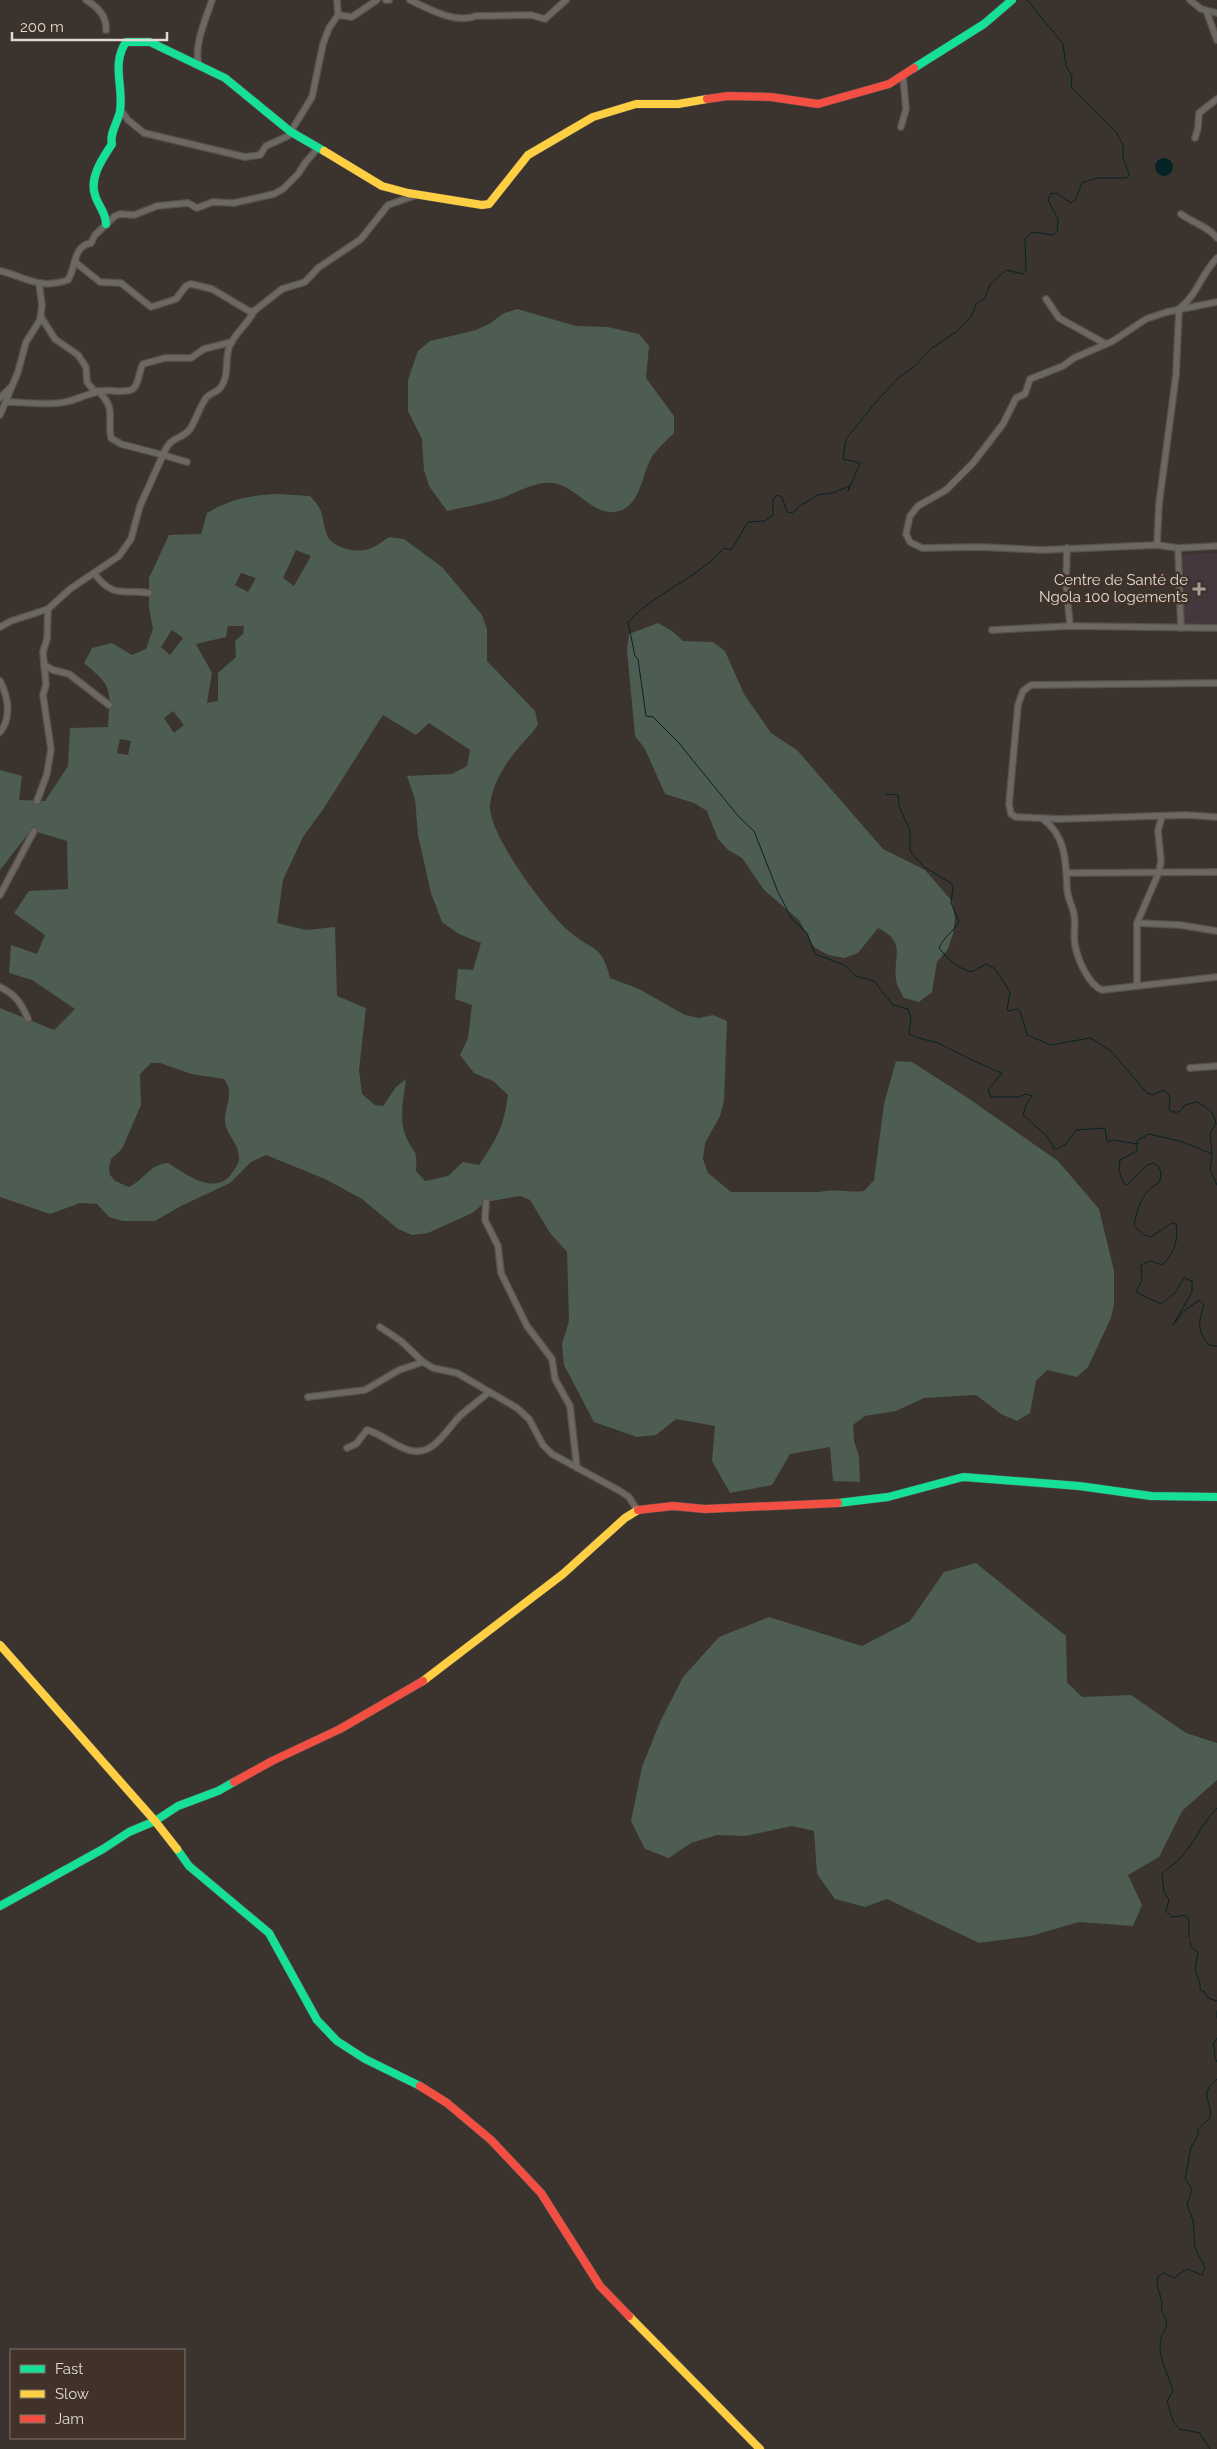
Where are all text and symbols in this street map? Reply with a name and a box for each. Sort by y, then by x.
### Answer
scale bar [12,10,168,42]
text: 200 m [20,18,64,36]
place label: Centre de Santé de Ngola 100 logements [1039,571,1188,606]
marker: Centre de Santé de Ngola 100 logements [1192,582,1206,596]
legend [10,2349,185,2439]
text: Fast [55,2360,83,2378]
text: Slow [55,2385,89,2403]
text: Jam [55,2410,84,2428]

